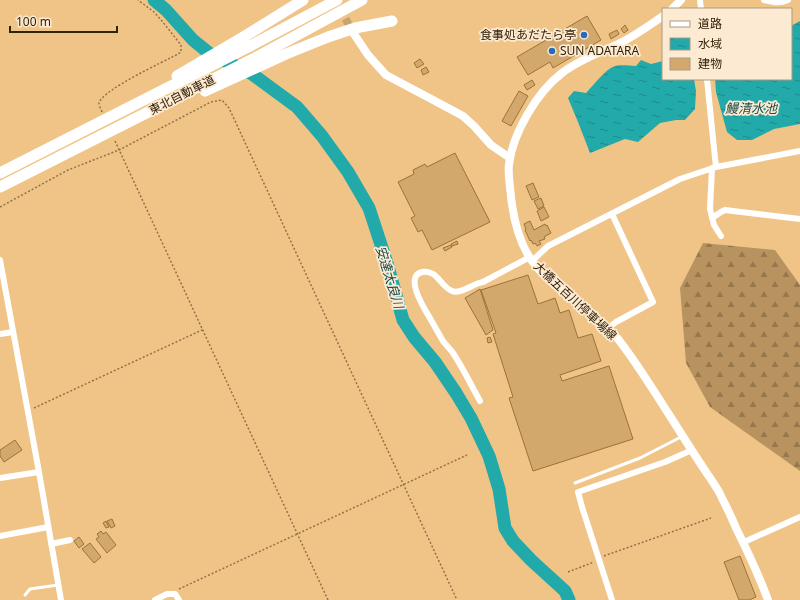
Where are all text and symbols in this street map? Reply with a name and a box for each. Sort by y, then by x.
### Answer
scale bar [10,8,117,34]
legend [662,8,792,80]
text: 100 m [16,13,51,30]
text: 道路 [698,15,722,32]
place label: 食事処あだたら亭 [480,26,576,43]
marker: 食事処あだたら亭 [579,30,589,40]
text: 水域 [698,35,722,52]
place label: SUN ADATARA [560,42,640,59]
marker: SUN ADATARA [547,46,557,56]
text: 建物 [698,55,722,72]
street label: 東北自動車道 [146,71,218,118]
water label: 鰻清水池 [725,99,779,117]
water label: 安達太良川 [372,243,409,313]
street label: 大橋五百川停車場線 [530,258,621,344]

